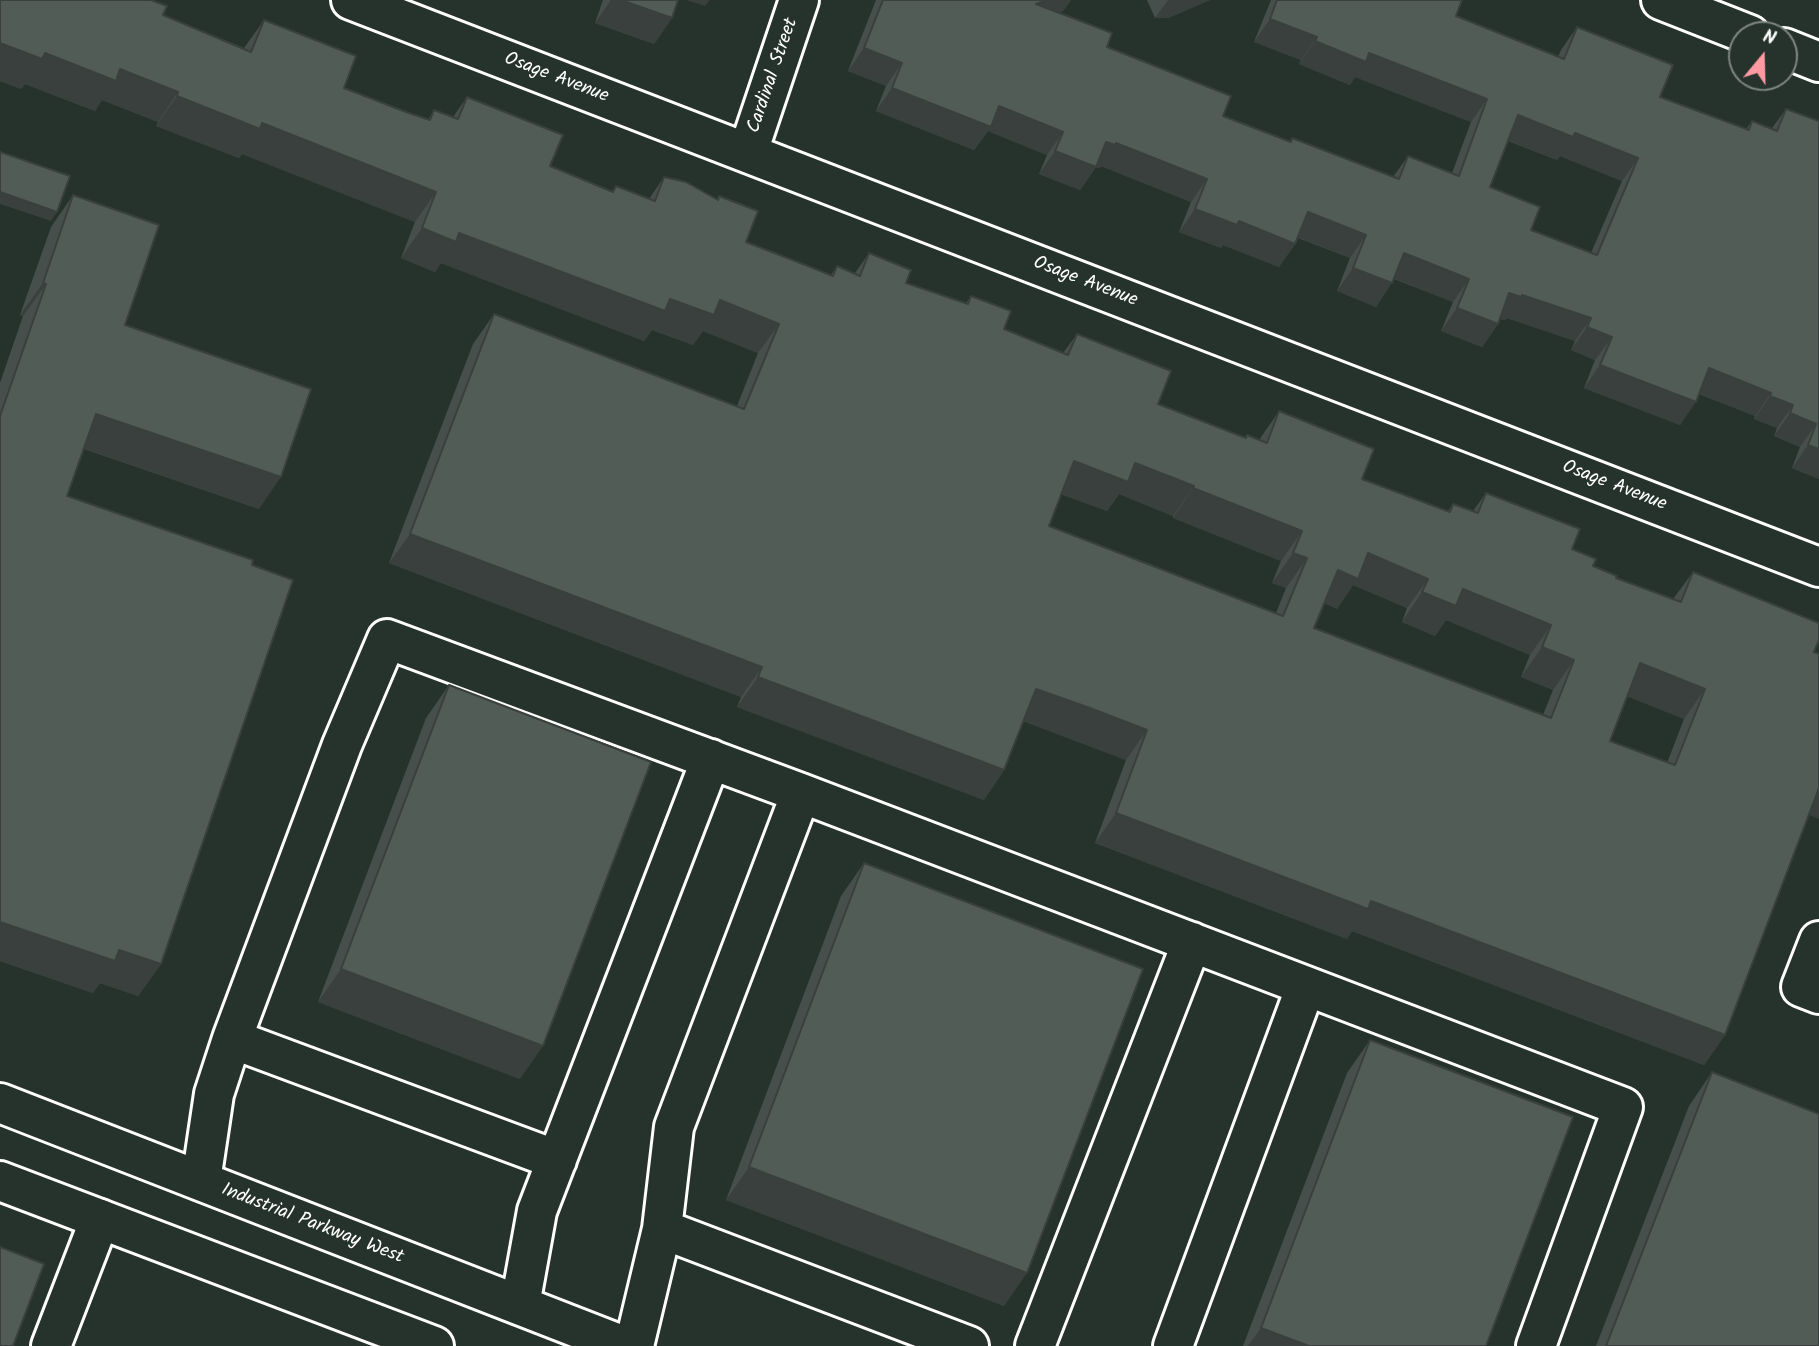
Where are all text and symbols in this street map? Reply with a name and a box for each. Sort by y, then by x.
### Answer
street label: Cardinal Street [744,16,804,136]
north arrow [1728,21,1798,91]
text: N [1759,22,1780,54]
street label: Osage Avenue [501,49,611,109]
street label: Osage Avenue [1030,253,1140,313]
street label: Osage Avenue [1559,457,1669,517]
street label: Industrial Parkway West [218,1180,406,1270]

